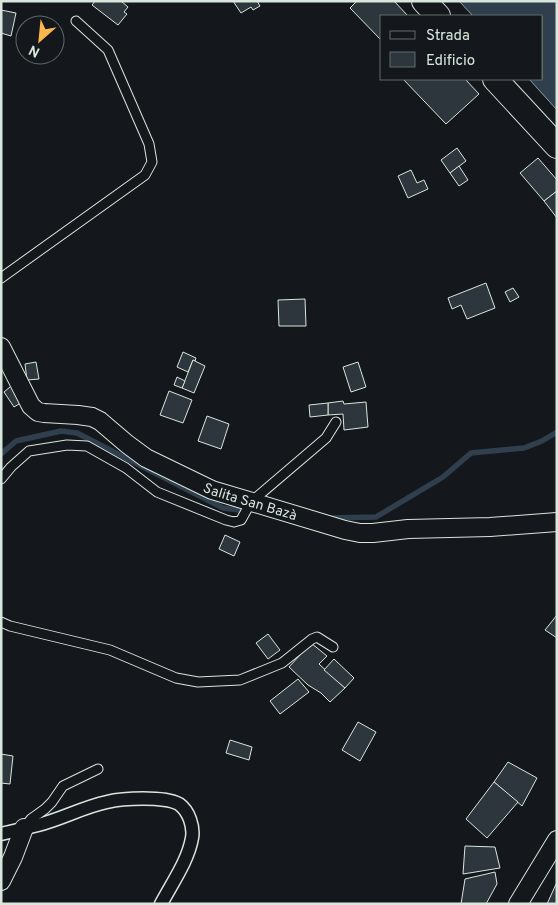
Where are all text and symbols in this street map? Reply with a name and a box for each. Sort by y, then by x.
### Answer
north arrow [15,15,65,65]
legend [380,15,543,80]
text: Strada [426,27,470,46]
text: N [26,40,43,60]
text: Edificio [426,52,475,71]
street label: Salita San Bazà [200,480,299,525]

